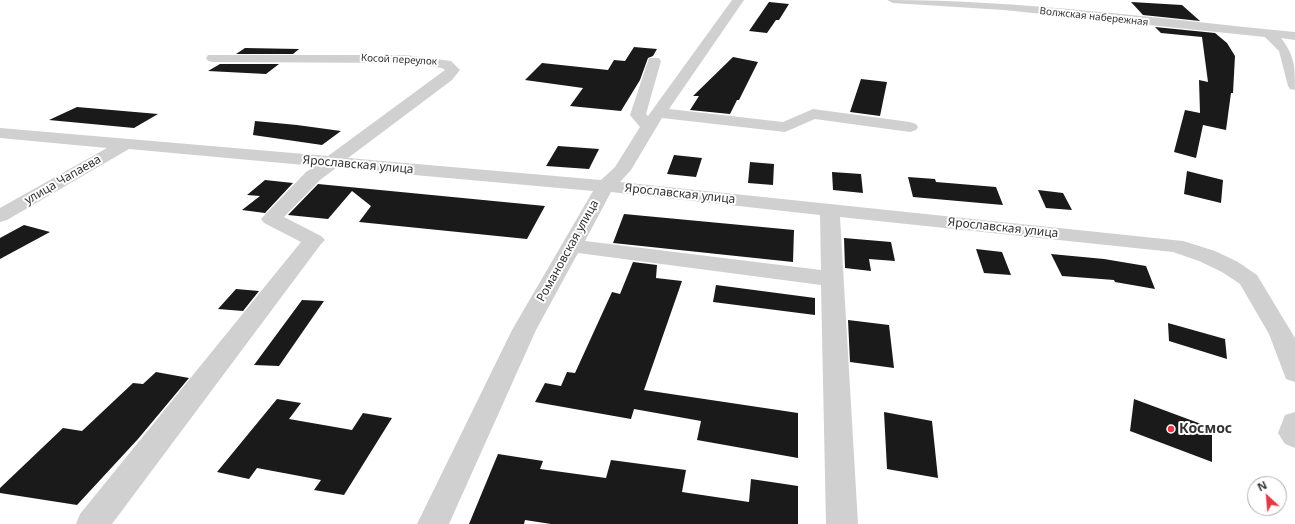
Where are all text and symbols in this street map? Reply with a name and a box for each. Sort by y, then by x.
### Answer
street label: Волжская набережная [1039,5,1149,29]
street label: Косой переулок [361,52,437,68]
street label: улица Чапаева [22,152,104,208]
street label: Ярославская улица [302,153,414,177]
street label: Ярославская улица [624,181,736,207]
street label: Романовская улица [534,198,602,304]
street label: Ярославская улица [947,215,1059,241]
place label: Космос [1179,421,1232,437]
marker: Космос [1166,424,1176,434]
north arrow [1247,476,1287,516]
text: N [1255,477,1269,494]

